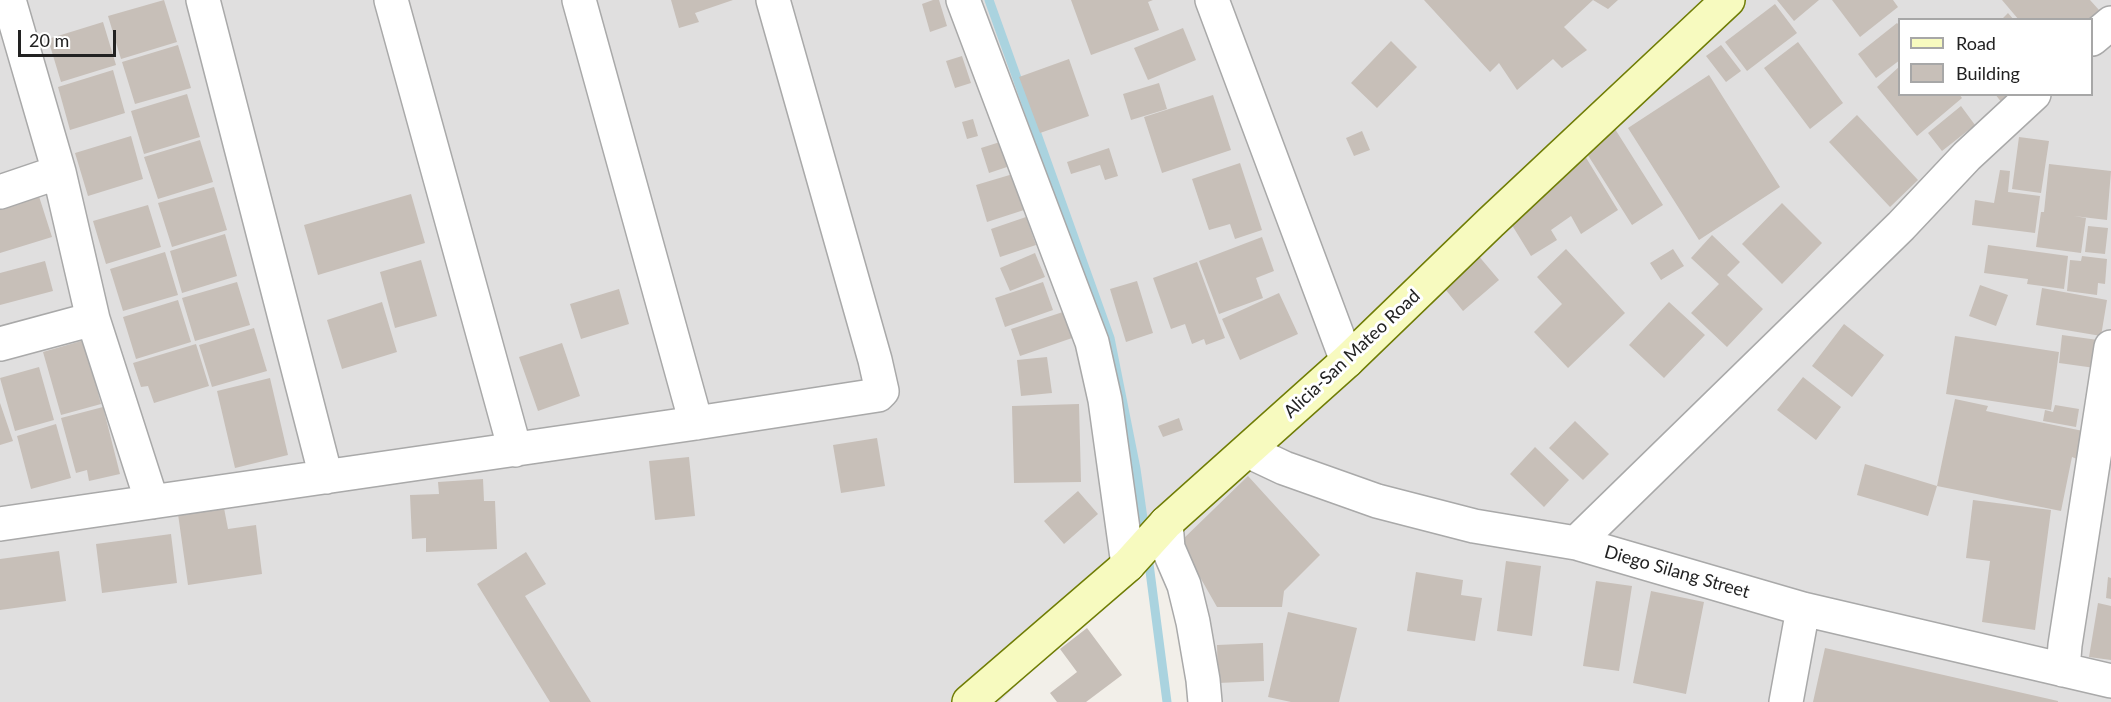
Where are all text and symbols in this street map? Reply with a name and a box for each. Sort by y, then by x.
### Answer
scale bar [21,18,118,56]
legend [1898,18,2093,96]
text: 20 m [29,29,69,51]
text: Road [1956,32,1996,54]
text: Building [1956,62,2020,84]
street label: Alicia-San Mateo Road [1279,285,1425,423]
street label: Diego Silang Street [1602,541,1752,603]

